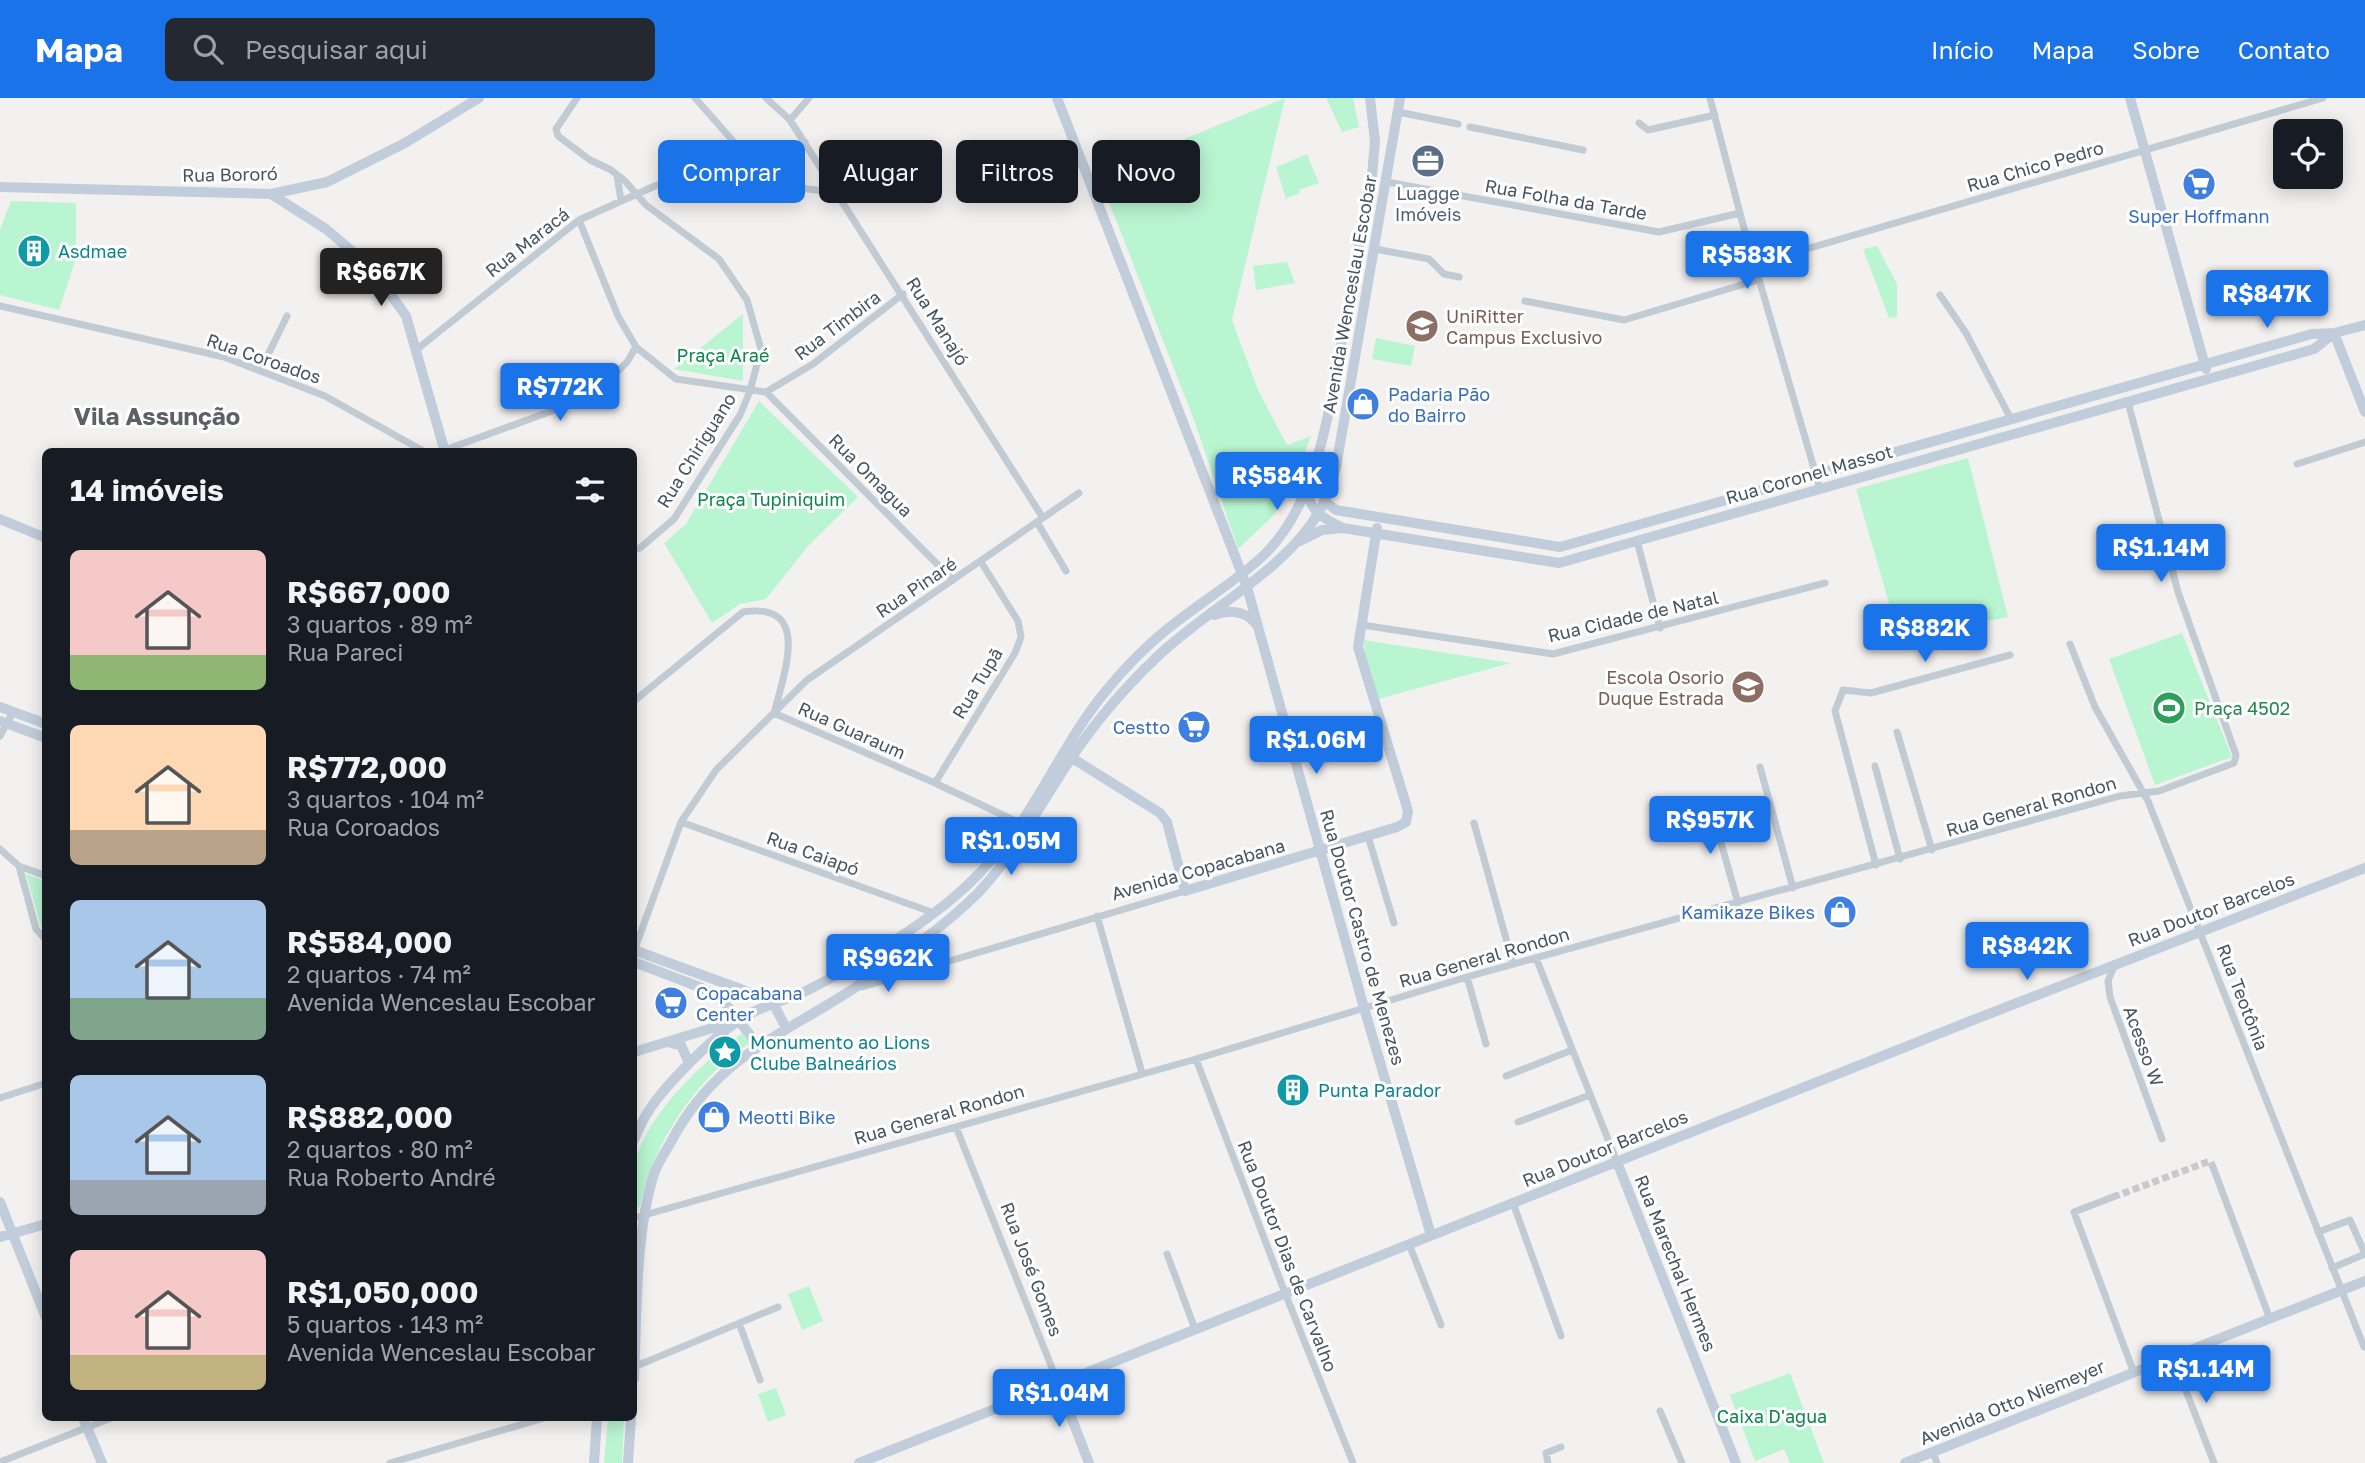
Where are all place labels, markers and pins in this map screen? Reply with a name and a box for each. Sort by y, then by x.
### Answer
office icon: Luagge Imóveis [1409,142,1447,180]
supermarket icon: Super Hoffmann [2180,165,2218,203]
place label: Luagge Imóveis [1395,182,1461,225]
place label: Super Hoffmann [2128,205,2270,227]
building icon: Asdmae [15,232,53,270]
pin: R$583K [1690,232,1804,291]
place label: Asdmae [58,240,127,262]
pin: R$667K [324,248,438,308]
pin: R$847K [2210,271,2324,330]
place label: UniRitter Campus Exclusivo [1446,305,1602,348]
school or university icon: UniRitter Campus Exclusivo [1403,307,1441,345]
pin: R$772K [503,364,617,423]
place label: Padaria Pão do Bairro [1388,383,1490,426]
shop icon: Padaria Pão do Bairro [1344,385,1382,423]
pin: R$584K [1220,452,1334,512]
pin: R$1.14M [2096,524,2226,584]
pin: R$882K [1868,604,1982,664]
place label: Escola Osorio Duque Estrada [1598,666,1724,709]
school or university icon: Escola Osorio Duque Estrada [1729,668,1767,706]
sports icon: Praça 4502 [2150,689,2188,727]
place label: Praça 4502 [2194,697,2290,719]
supermarket icon: Cestto [1175,708,1213,746]
place label: Cestto [1113,716,1170,738]
pin: R$1.06M [1251,716,1381,776]
pin: R$957K [1653,796,1767,856]
pin: R$1.05M [946,818,1076,877]
shop icon: Kamikaze Bikes [1821,893,1859,931]
place label: Kamikaze Bikes [1681,901,1815,923]
pin: R$842K [1970,922,2084,982]
pin: R$962K [831,934,945,994]
place label: Copacabana Center [696,982,803,1025]
supermarket icon: Copacabana Center [652,984,690,1022]
place label: Monumento ao Lions Clube Balneários [750,1031,930,1074]
place icon: Monumento ao Lions Clube Balneários [706,1033,744,1071]
building icon: Punta Parador [1274,1071,1312,1109]
place label: Punta Parador [1318,1079,1441,1101]
shop icon: Meotti Bike [695,1098,733,1136]
place label: Meotti Bike [738,1106,835,1128]
pin: R$1.14M [2141,1346,2271,1405]
pin: R$1.04M [994,1370,1124,1429]

